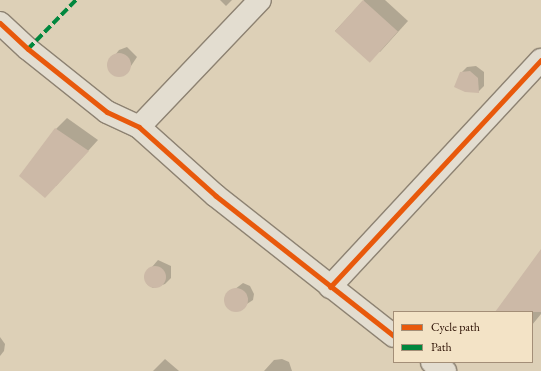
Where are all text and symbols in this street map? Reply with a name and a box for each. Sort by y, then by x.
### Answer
legend [393,311,533,363]
text: Cycle path [431,319,480,335]
text: Path [431,339,452,355]

